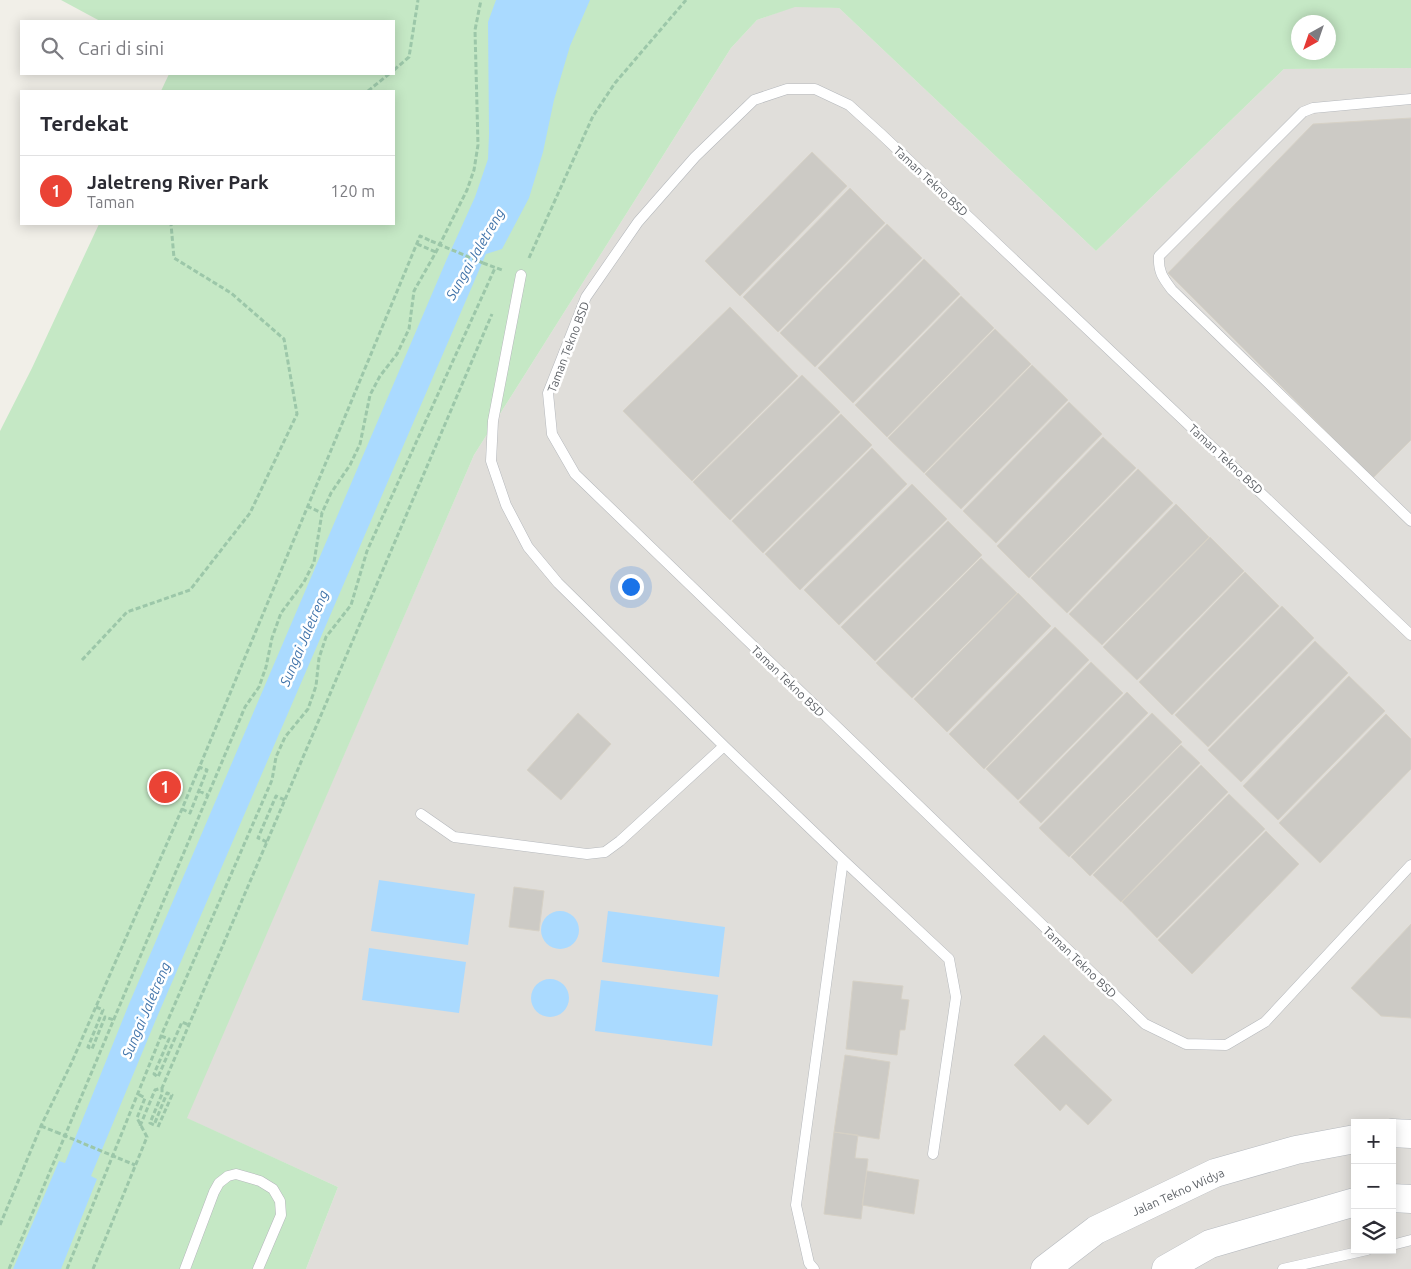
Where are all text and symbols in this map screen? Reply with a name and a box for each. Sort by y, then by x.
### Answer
north arrow [1291,15,1336,60]
search box [20,20,395,75]
icon: search [38,34,66,62]
text: Cari di sini [78,37,164,59]
text: Terdekat [40,111,128,135]
street label: Taman Tekno BSD [891,143,971,219]
text: Jaletreng River Park [87,171,269,193]
text: 1 [51,182,61,200]
text: 120 m [330,182,375,200]
text: Taman [87,193,135,211]
water label: Sungai Jaletreng [442,205,508,303]
street label: Taman Tekno BSD [545,300,591,394]
street label: Taman Tekno BSD [1186,421,1266,497]
your location [618,574,644,600]
water label: Sungai Jaletreng [276,587,332,689]
street label: Taman Tekno BSD [749,643,827,719]
pin: 1 [149,768,181,806]
street label: Taman Tekno BSD [1041,924,1119,1000]
water label: Sungai Jaletreng [118,959,174,1061]
map controls [1351,1119,1396,1254]
button: + [1351,1119,1396,1164]
button: − [1351,1164,1396,1209]
street label: Jalan Tekno Widya [1130,1166,1226,1218]
button: layers [1351,1209,1396,1254]

